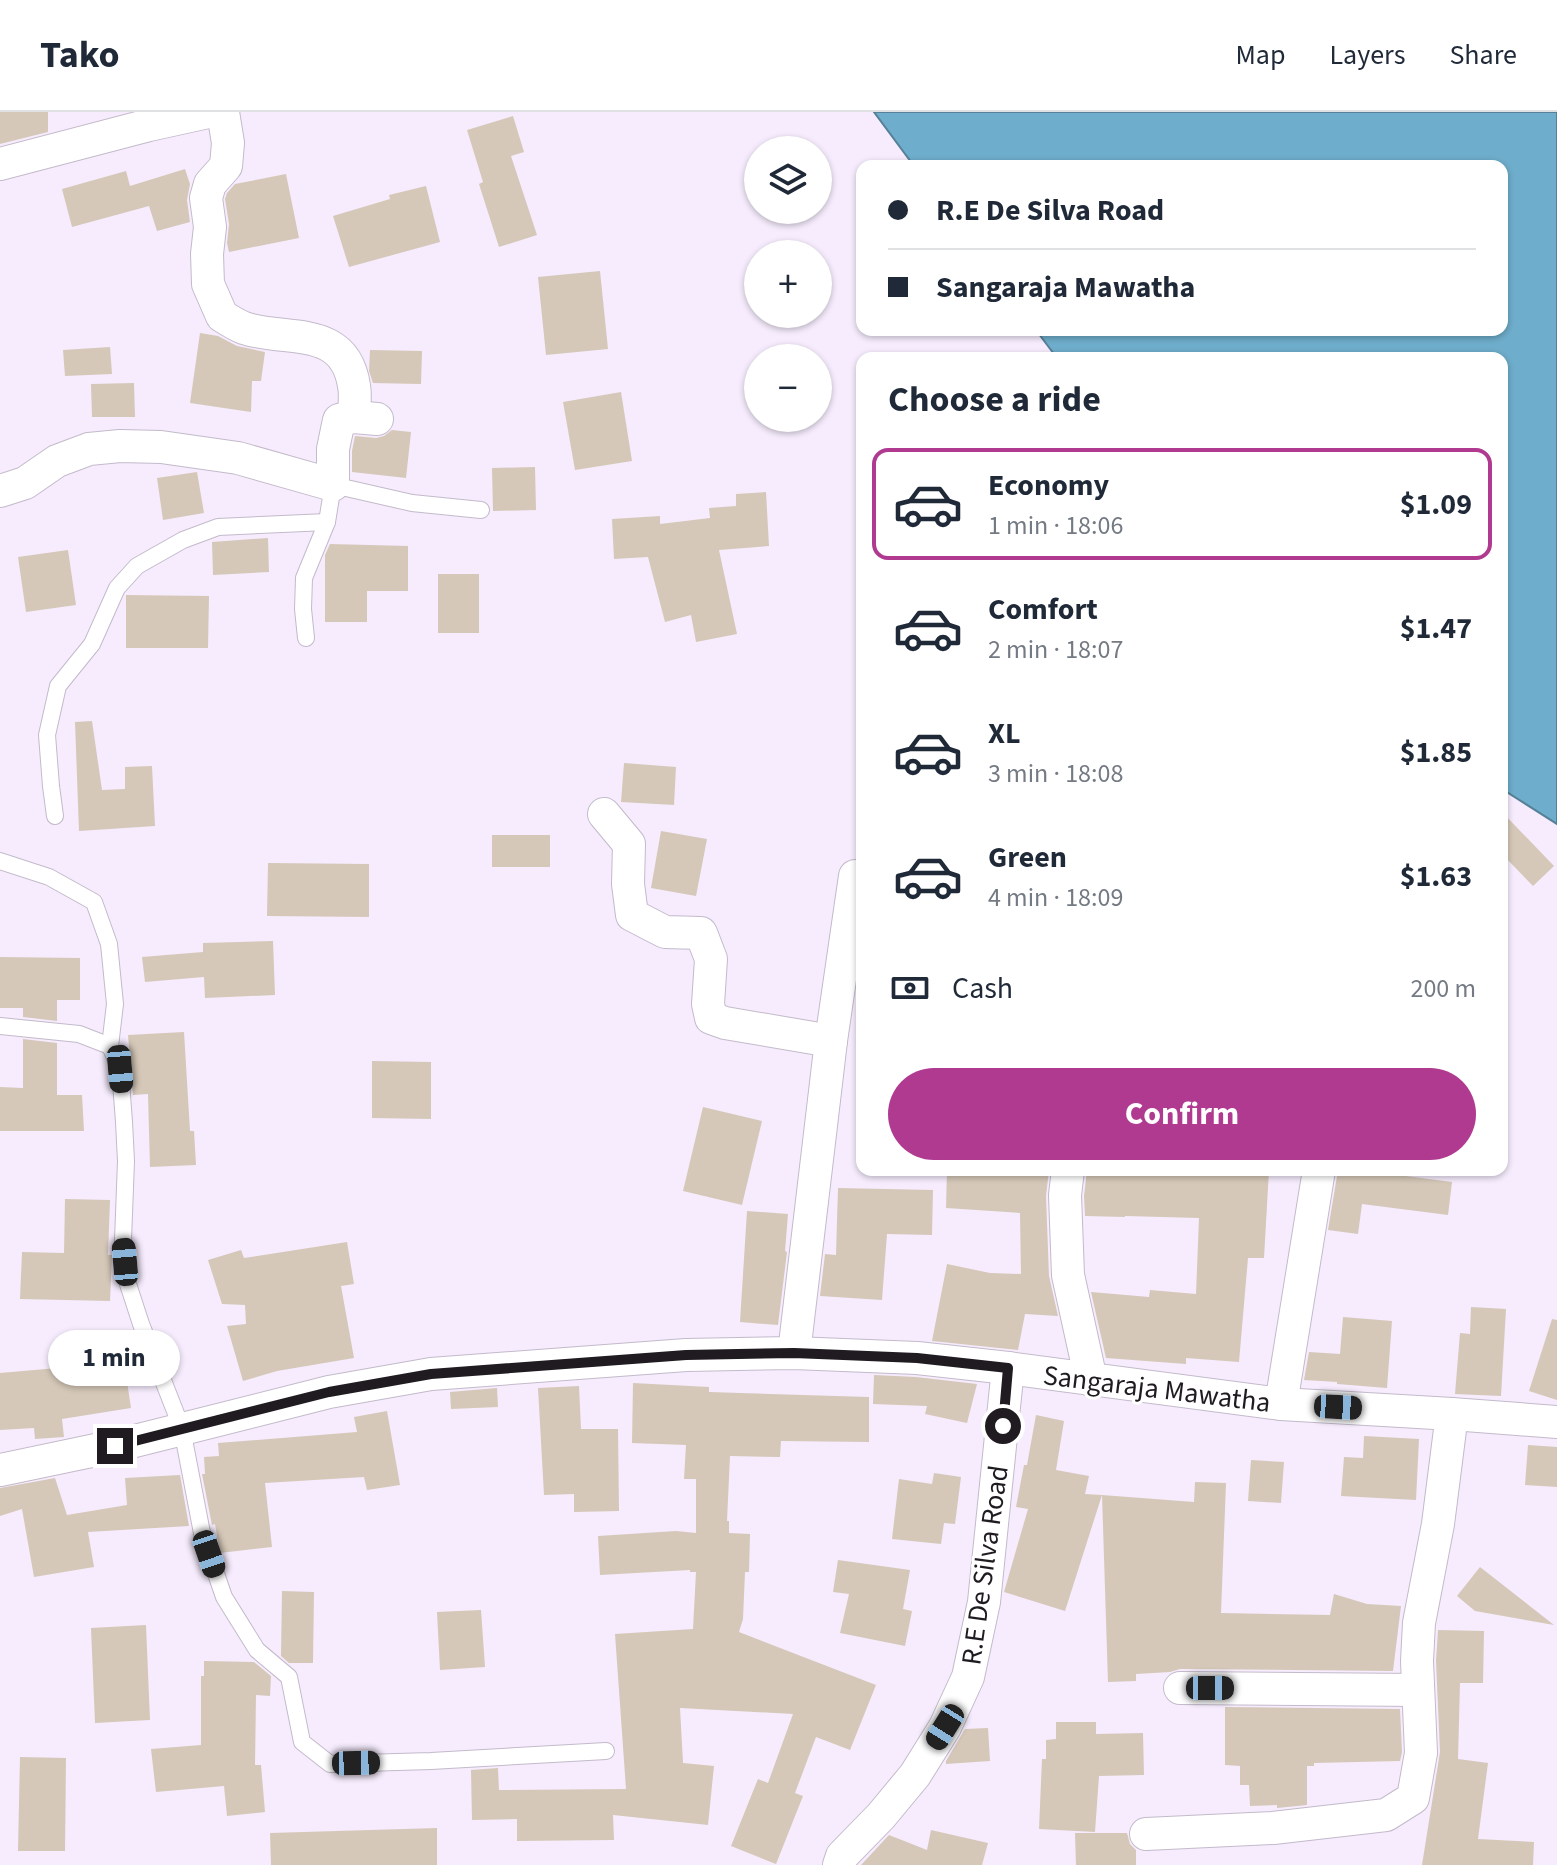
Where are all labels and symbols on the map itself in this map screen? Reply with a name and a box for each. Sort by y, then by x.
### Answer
car [106,1044,134,1094]
car [111,1237,139,1287]
callout: 1 min [49,1330,181,1386]
street label: Sangaraja Mawatha [1041,1355,1273,1423]
car [1313,1394,1363,1420]
route start [985,1408,1021,1444]
route end [97,1428,133,1464]
street label: R.E De Silva Road [951,1463,1019,1668]
car [190,1527,228,1581]
car [1186,1676,1234,1700]
car [922,1700,968,1754]
car [332,1751,380,1775]

